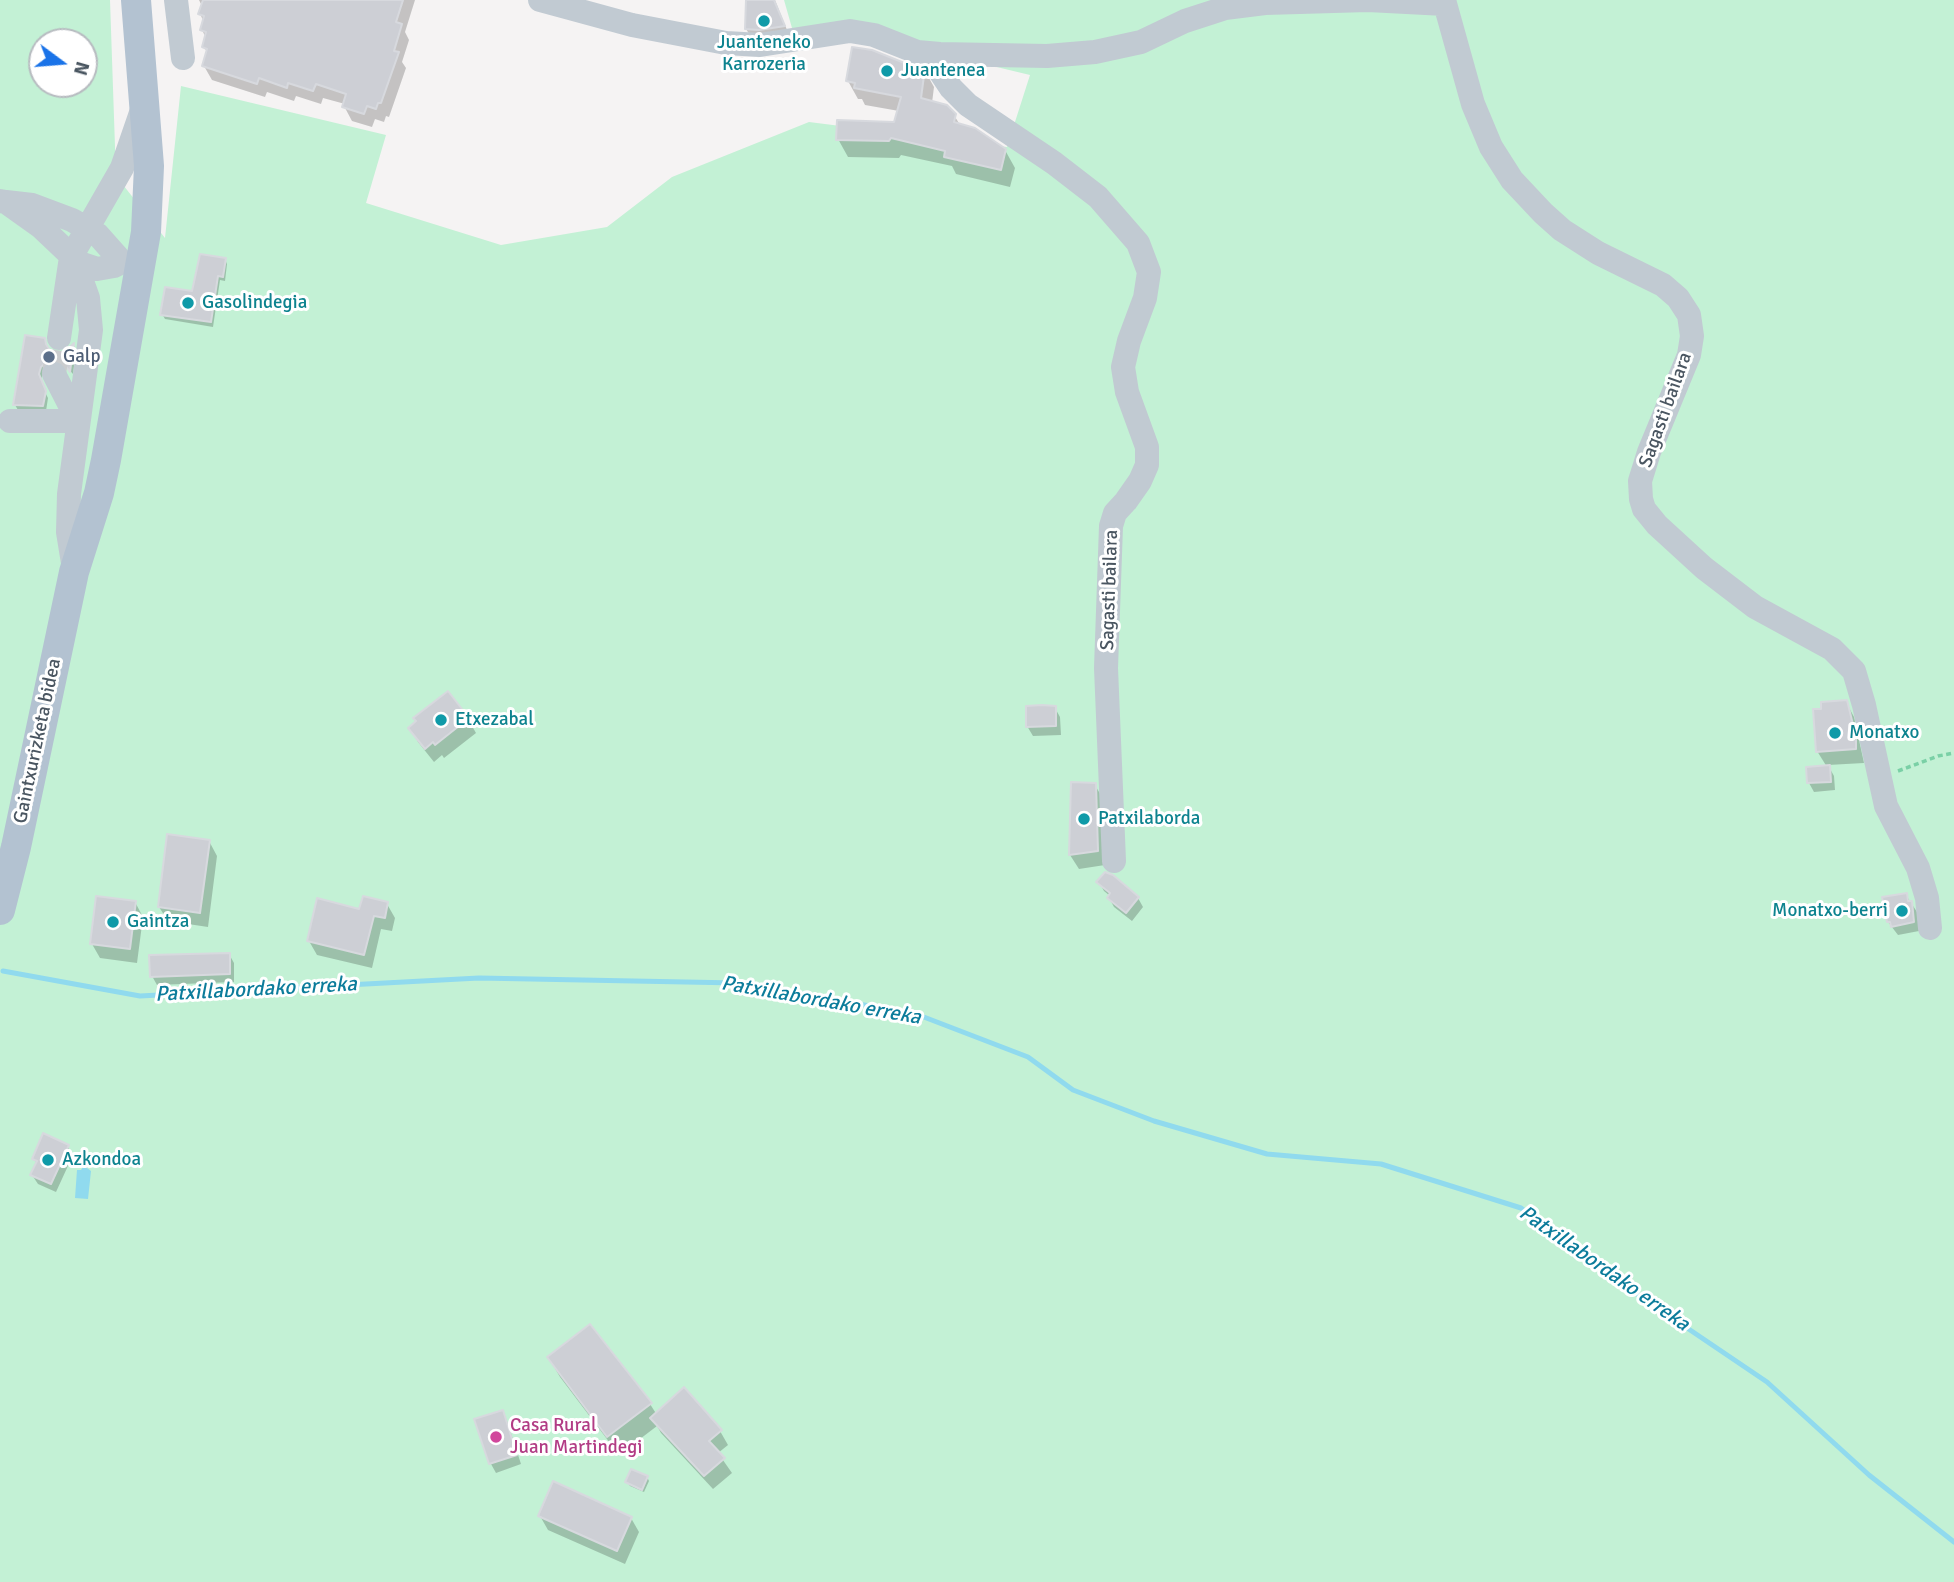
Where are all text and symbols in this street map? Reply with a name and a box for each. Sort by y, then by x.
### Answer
marker: Juanteneko Karrozeria [756,13,772,29]
north arrow [28,28,98,98]
place label: Juanteneko Karrozeria [717,32,811,76]
text: N [68,59,95,78]
place label: Juantenea [901,60,985,82]
marker: Juantenea [879,63,895,79]
place label: Gasolindegia [202,292,307,314]
marker: Gasolindegia [180,295,196,311]
place label: Galp [63,346,100,368]
marker: Galp [41,349,57,365]
street label: Sagasti bailara [1635,349,1697,471]
street label: Sagasti bailara [1096,529,1124,651]
street label: Gaintxurizketa bidea [9,656,67,826]
place label: Etxezabal [455,709,534,731]
marker: Etxezabal [433,712,449,728]
place label: Monatxo [1849,722,1919,744]
marker: Monatxo [1827,725,1843,741]
place label: Patxilaborda [1098,808,1200,830]
marker: Patxilaborda [1076,811,1092,827]
place label: Monatxo-berri [1772,900,1888,922]
marker: Monatxo-berri [1894,903,1910,919]
place label: Gaintza [127,911,189,933]
marker: Gaintza [105,914,121,930]
water label: Patxillabordako erreka [719,971,923,1031]
water label: Patxillabordako erreka [154,972,358,1008]
place label: Azkondoa [62,1149,141,1171]
marker: Azkondoa [40,1152,56,1168]
water label: Patxillabordako erreka [1514,1201,1694,1337]
place label: Casa Rural Juan Martindegi [510,1415,642,1459]
marker: Casa Rural Juan Martindegi [488,1429,504,1445]

